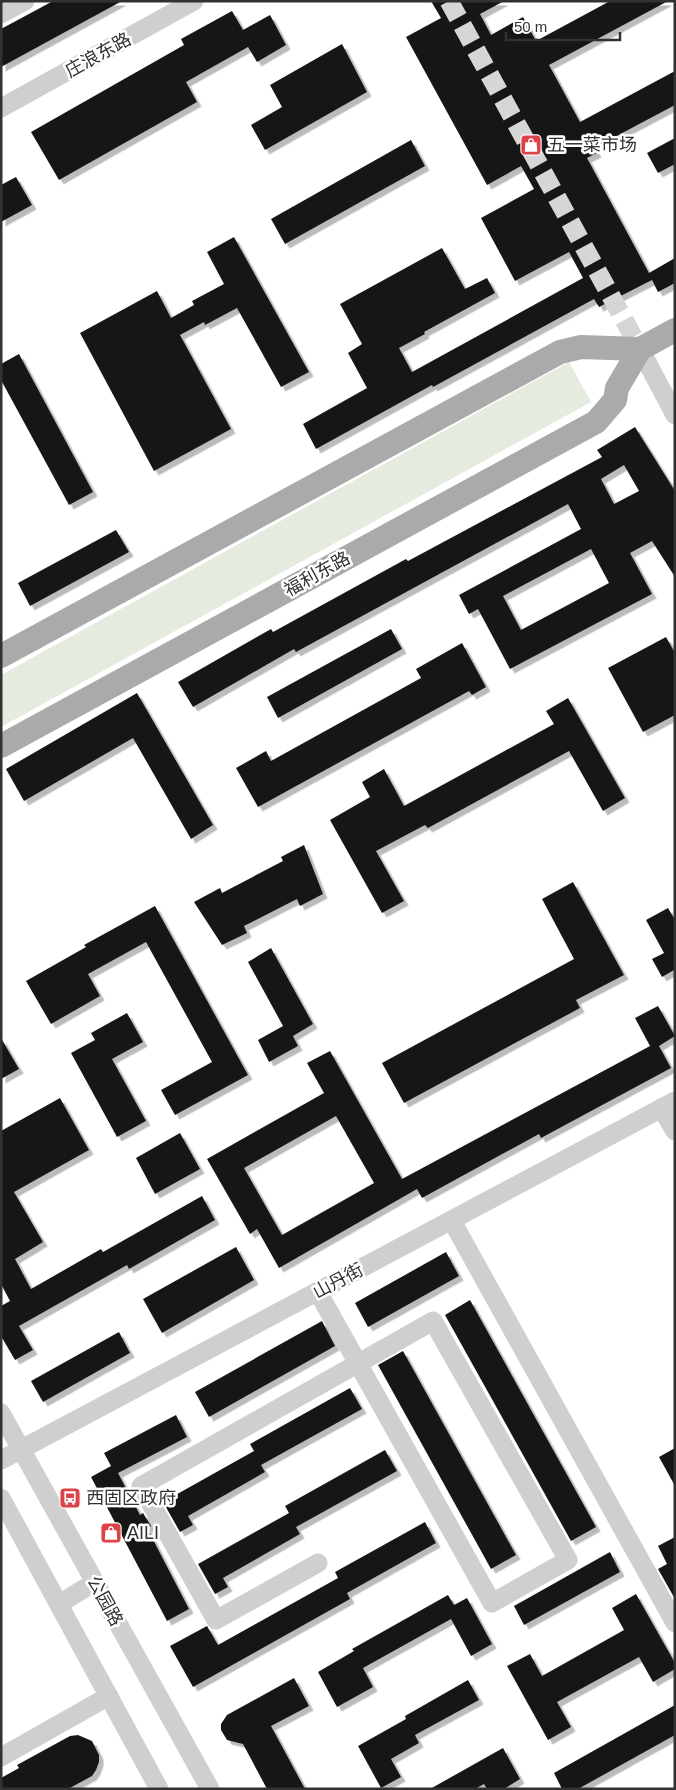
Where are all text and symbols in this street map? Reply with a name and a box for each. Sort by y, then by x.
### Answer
scale bar [506,10,620,42]
text: 50 m [514,18,547,35]
street label: 庄浪东路 [62,29,134,81]
shop icon: 五一菜市场 [519,133,543,157]
place label: 五一菜市场 [547,135,637,155]
street label: 福利东路 [281,548,353,600]
street label: 山丹街 [309,1259,367,1303]
bus stop icon: 西固区政府 [58,1486,82,1510]
place label: 西固区政府 [86,1488,176,1508]
shop icon: AILI [99,1521,123,1545]
place label: AILI [127,1523,159,1543]
street label: 公园路 [83,1573,127,1629]

